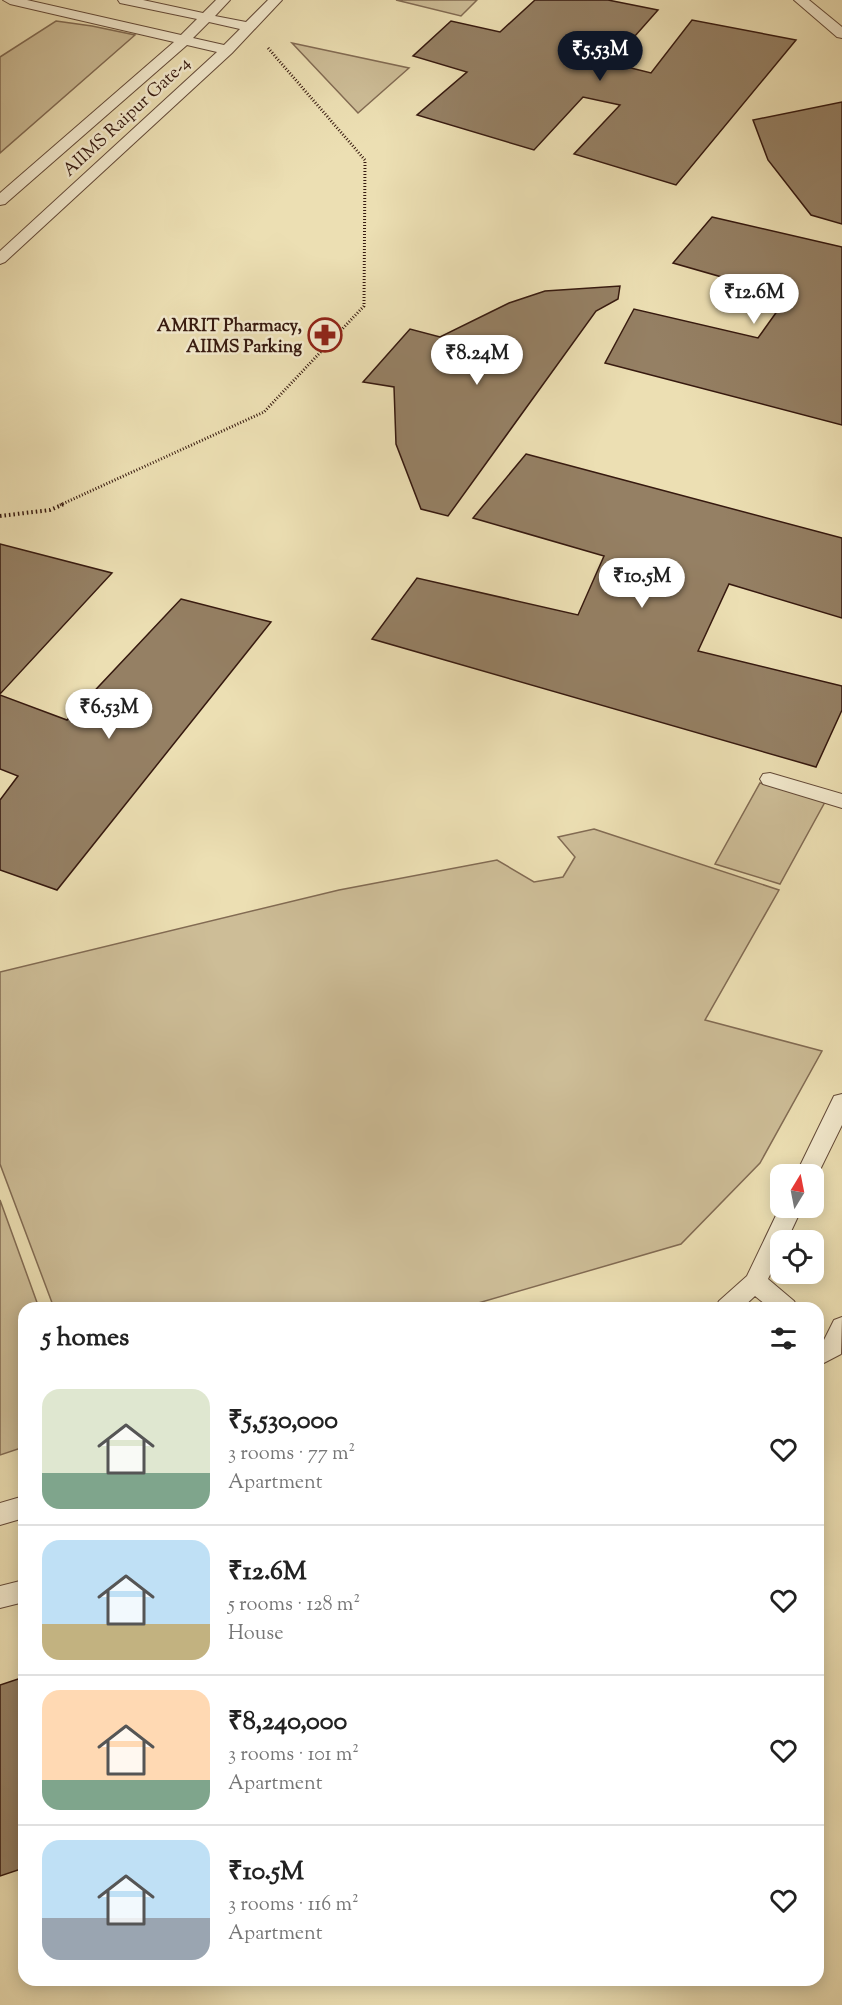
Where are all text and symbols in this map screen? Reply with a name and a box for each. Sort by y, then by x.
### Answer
pin: ₹5.53M [551,31,649,82]
text: ₹5.53M [572,36,628,65]
street label: AIIMS Raipur Gate-4 [58,51,197,184]
pin: ₹12.6M [705,274,803,325]
text: ₹12.6M [724,279,784,308]
place label: AMRIT Pharmacy, AIIMS Parking [157,314,302,361]
pharmacy icon: AMRIT Pharmacy, AIIMS Parking [307,317,343,353]
pin: ₹8.24M [428,335,526,386]
text: ₹8.24M [445,340,509,369]
pin: ₹10.5M [593,558,691,609]
text: ₹10.5M [613,563,671,592]
pin: ₹6.53M [60,689,158,740]
text: ₹6.53M [79,694,139,723]
north arrow [770,1164,824,1218]
map controls [770,1164,824,1284]
button: locate [770,1230,824,1284]
text: 5 homes [42,1320,129,1357]
icon: filters [767,1322,800,1355]
text: ₹5,530,000 [228,1403,338,1440]
icon: home [90,1413,162,1485]
icon: heart [767,1433,800,1466]
text: 3 rooms · 77 m² [228,1440,355,1469]
text: Apartment [228,1469,323,1498]
text: ₹12.6M [228,1554,307,1591]
icon: home [90,1564,162,1636]
icon: heart [767,1584,800,1617]
text: 5 rooms · 128 m² [228,1591,360,1620]
text: House [228,1620,283,1649]
text: ₹8,240,000 [228,1704,347,1741]
icon: home [90,1714,162,1786]
icon: heart [767,1734,800,1767]
text: 3 rooms · 101 m² [228,1741,359,1770]
text: Apartment [228,1770,323,1799]
text: ₹10.5M [228,1854,304,1891]
icon: home [90,1864,162,1936]
icon: heart [767,1884,800,1917]
text: 3 rooms · 116 m² [228,1891,359,1920]
text: Apartment [228,1920,323,1949]

